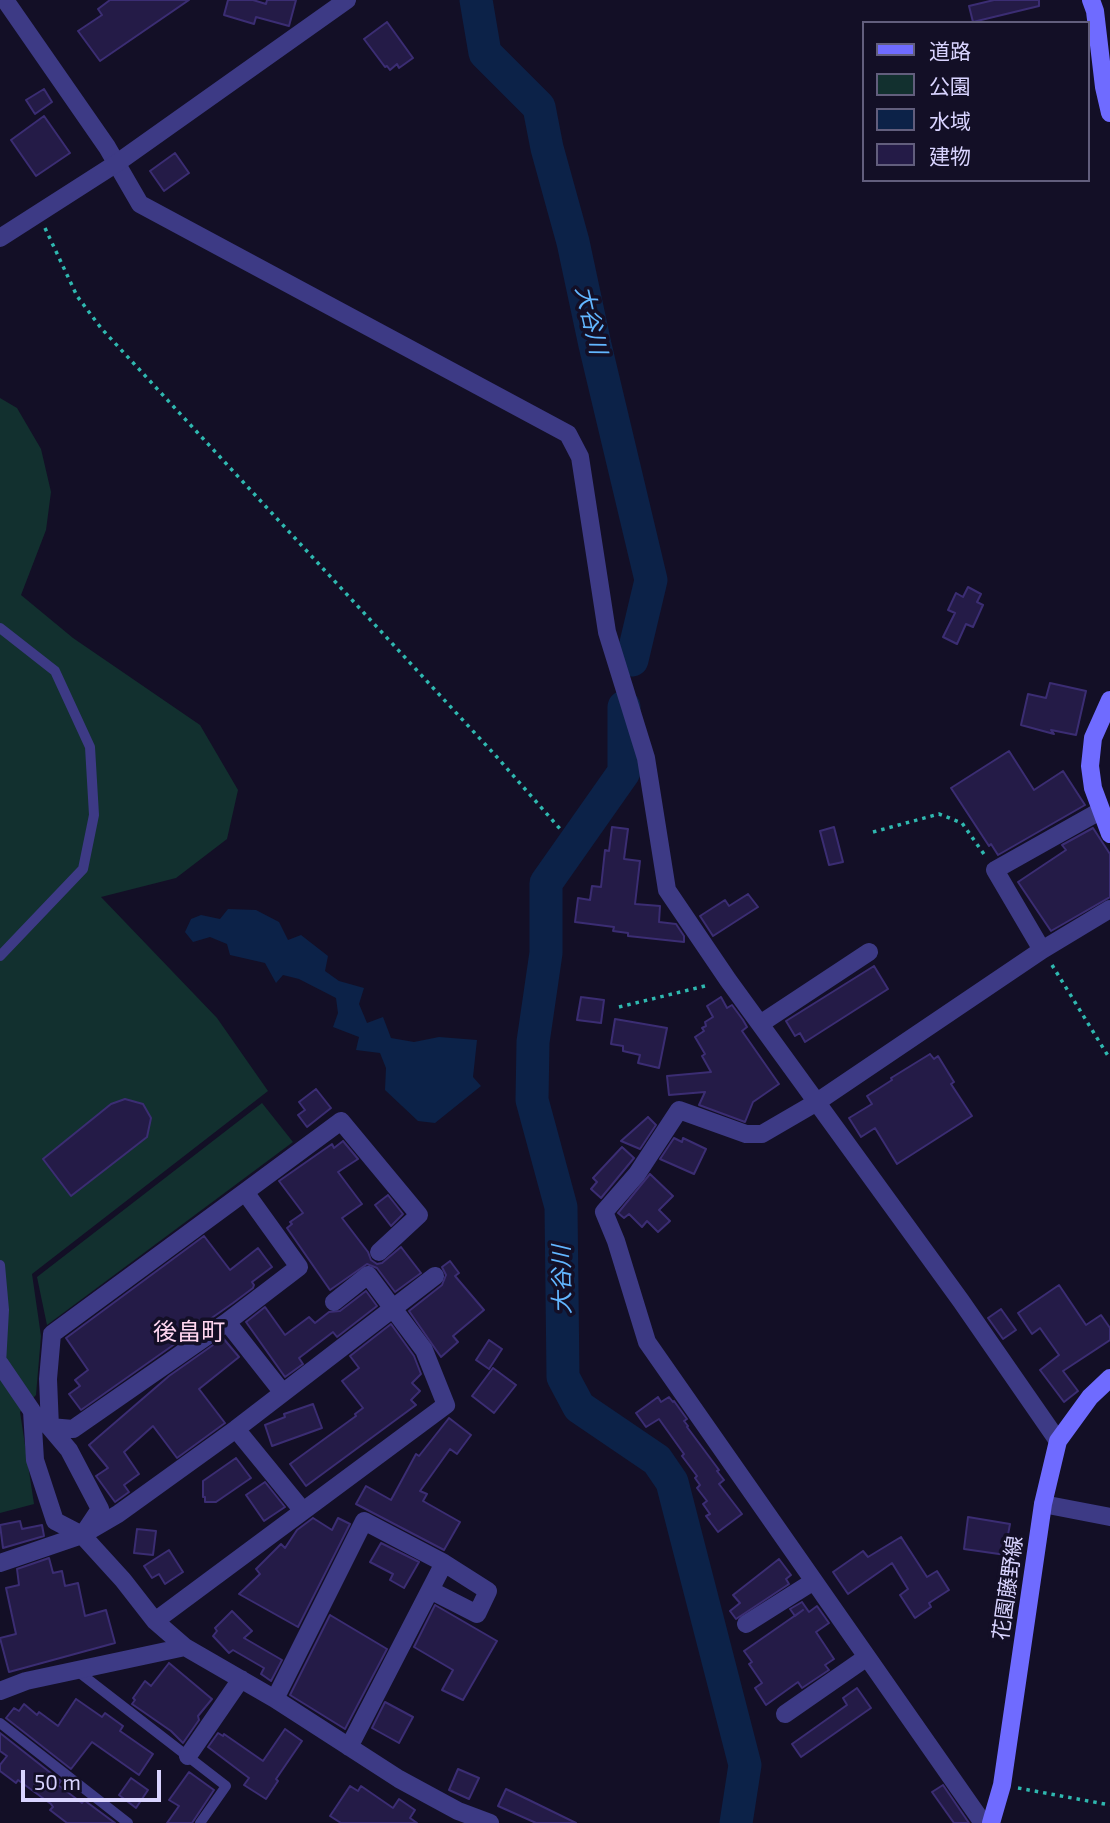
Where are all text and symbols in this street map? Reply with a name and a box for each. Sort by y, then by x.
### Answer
legend [862,21,1089,182]
text: 道路 [929,38,971,63]
text: 公園 [929,73,971,98]
text: 水域 [929,108,971,133]
text: 建物 [929,143,971,168]
water label: 大谷川 [570,283,612,357]
water label: 大谷川 [548,1245,576,1315]
district label: 後畠町 [153,1318,225,1346]
street label: 花園藤野線 [988,1534,1028,1642]
scale bar [24,1756,164,1800]
text: 50 m [34,1769,81,1794]

